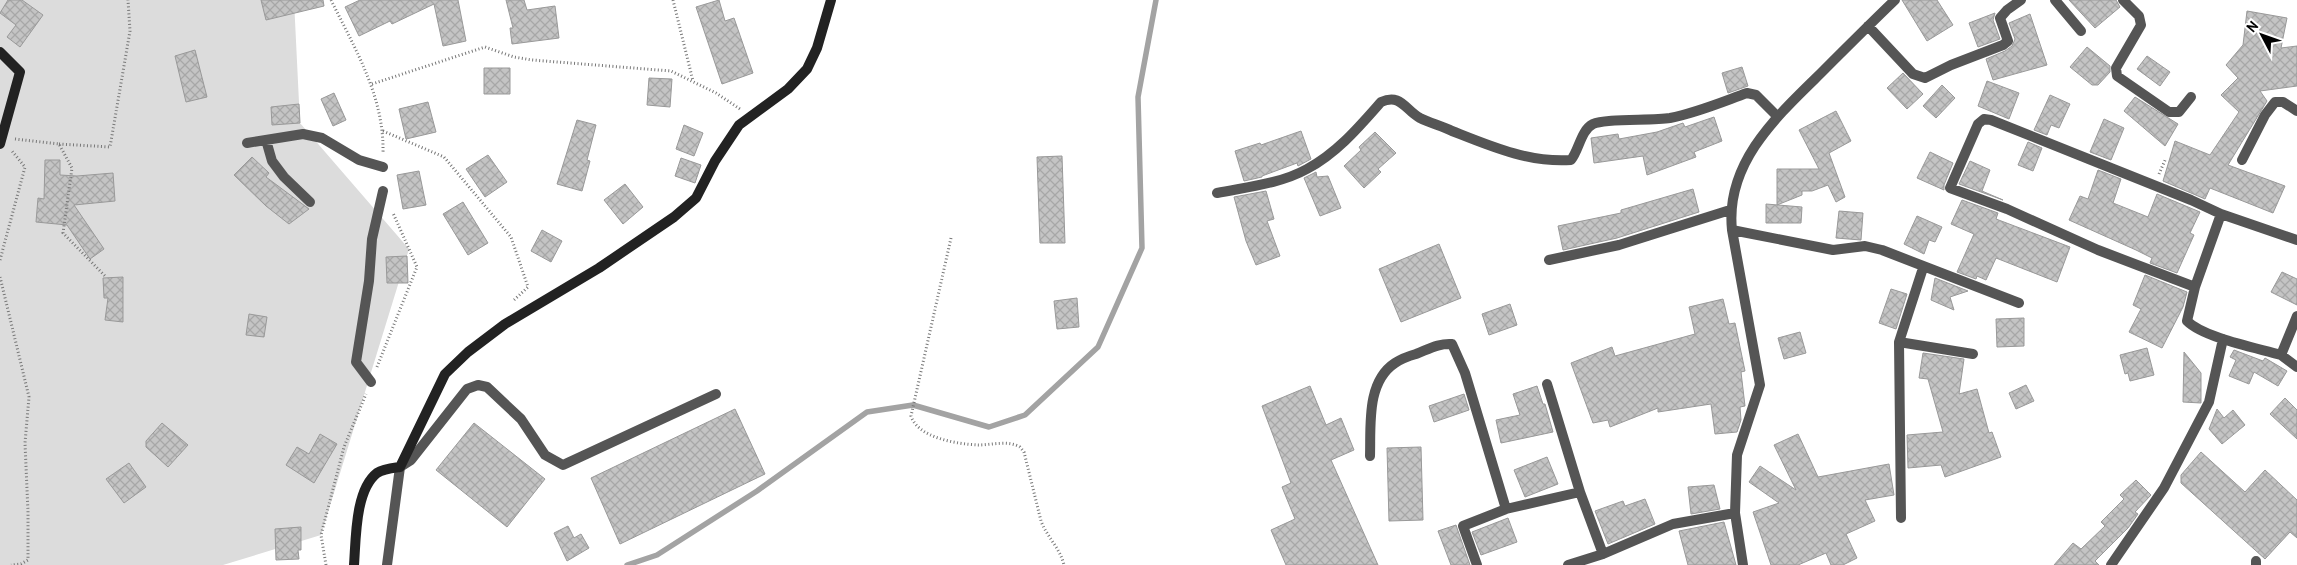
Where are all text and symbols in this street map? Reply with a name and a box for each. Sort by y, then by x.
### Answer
north arrow [2237,10,2287,60]
text: N [2242,17,2262,36]

